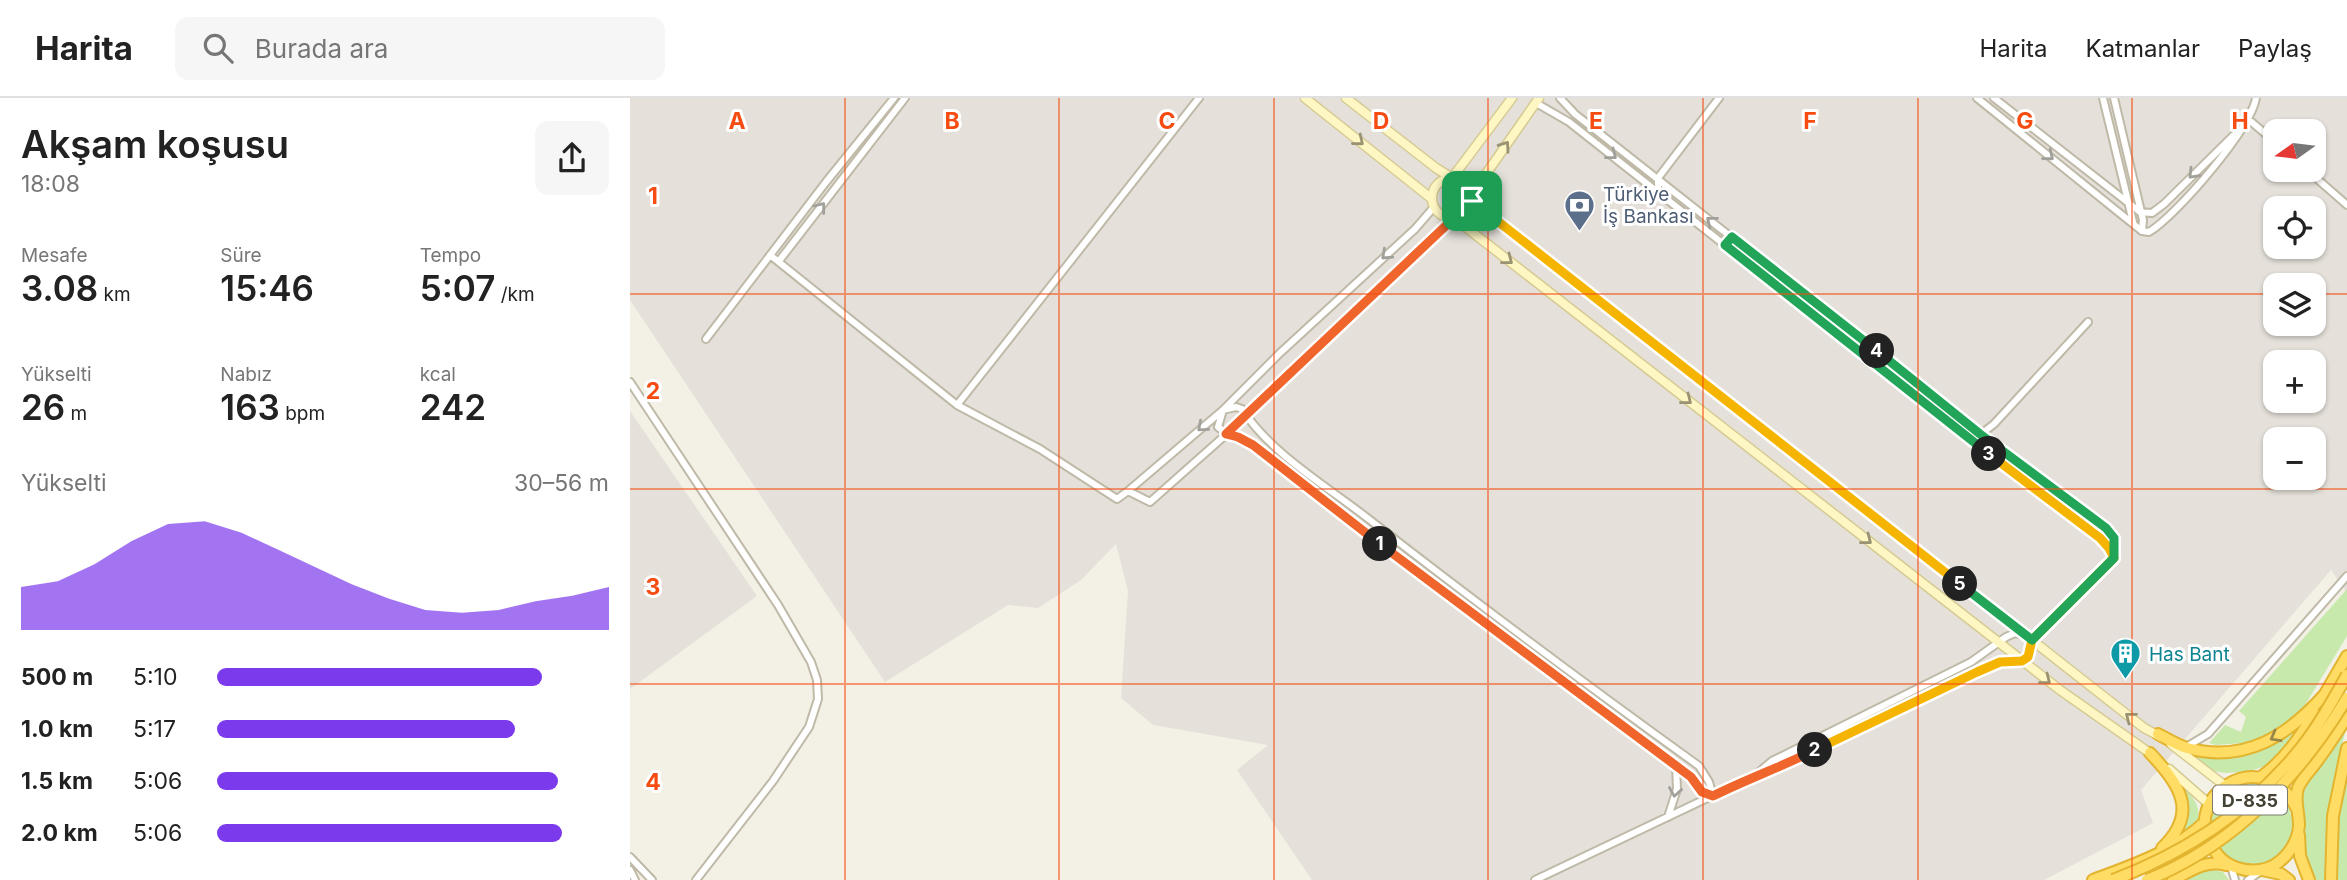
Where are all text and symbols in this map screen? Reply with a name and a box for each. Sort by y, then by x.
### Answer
search box [175,17,665,80]
text: Harita [35,28,133,68]
icon: search [199,29,237,67]
text: Burada ara [255,33,388,64]
text: Harita [1980,34,2048,63]
text: Katmanlar [2086,34,2200,63]
text: Paylaş [2238,34,2312,63]
text: A [728,107,746,135]
text: B [944,107,960,135]
text: C [1158,107,1176,135]
text: D [1373,107,1389,135]
text: E [1589,107,1603,135]
text: F [1803,107,1817,135]
text: G [2016,107,2034,135]
text: H [2231,107,2249,135]
north arrow [2263,119,2326,182]
map controls [2263,119,2326,490]
text: Akşam koşusu [21,121,289,167]
button: share [535,121,609,195]
one-way arrow [1351,132,1363,145]
one-way arrow [1497,141,1509,154]
one-way arrow [1604,147,1616,160]
one-way arrow [2041,148,2053,161]
one-way arrow [2189,165,2202,178]
text: 18:08 [21,170,80,198]
pin [1442,171,1502,231]
text: 1 [648,182,658,210]
icon: arrive [1453,182,1491,220]
place label: Türkiye İş Bankası [1603,183,1694,228]
bank icon: Türkiye İş Bankası [1563,188,1597,232]
button: locate [2263,196,2326,259]
one-way arrow [812,202,825,215]
one-way arrow [1707,216,1719,229]
text: Mesafe [21,244,88,267]
text: Süre [220,244,262,267]
text: Tempo [420,244,481,267]
one-way arrow [1381,247,1394,260]
one-way arrow [1500,252,1513,265]
text: 3.08 [21,267,98,309]
text: 15:46 [220,267,314,309]
text: 5:07 [420,267,495,309]
button: layers [2263,273,2326,336]
text: km [98,283,131,306]
text: /km [495,283,535,306]
pin: 4 [1860,334,1894,368]
text: 4 [1870,339,1883,362]
button: + [2263,350,2326,413]
text: Yükselti [21,363,92,386]
text: Nabız [220,363,272,386]
text: kcal [420,363,456,386]
text: 2 [646,377,660,405]
text: 26 [21,386,65,428]
text: 163 [220,386,280,428]
text: 242 [420,386,486,428]
one-way arrow [1680,391,1692,404]
text: m [65,402,87,425]
text: bpm [280,402,325,425]
one-way arrow [1197,419,1210,431]
button: − [2263,427,2326,490]
pin: 3 [1972,436,2006,472]
text: 3 [1982,442,1995,465]
text: Yükselti [21,469,106,497]
text: 30–56 m [514,469,609,497]
pin: 1 [1362,526,1398,562]
one-way arrow [1859,531,1872,544]
text: 1 [1375,532,1384,555]
pin: 5 [1942,566,1978,602]
text: 5 [1953,572,1966,595]
text: 3 [646,573,660,601]
building icon: Has Bant [2109,637,2143,681]
place label: Has Bant [2149,643,2230,666]
text: 500 m [21,663,93,691]
text: 5:10 [133,663,177,691]
one-way arrow [2039,671,2051,684]
one-way arrow [2125,712,2137,725]
text: 1.0 km [21,715,93,743]
text: 5:17 [133,715,176,743]
one-way arrow [2270,729,2282,742]
pin: 2 [1798,732,1832,768]
text: 2 [1809,738,1820,761]
text: 1.5 km [21,767,93,795]
text: 5:06 [133,767,182,795]
text: 4 [645,768,661,796]
one-way arrow [1668,786,1683,798]
road number: D-835 [2213,786,2287,814]
text: 2.0 km [21,819,98,847]
text: 5:06 [133,819,182,847]

